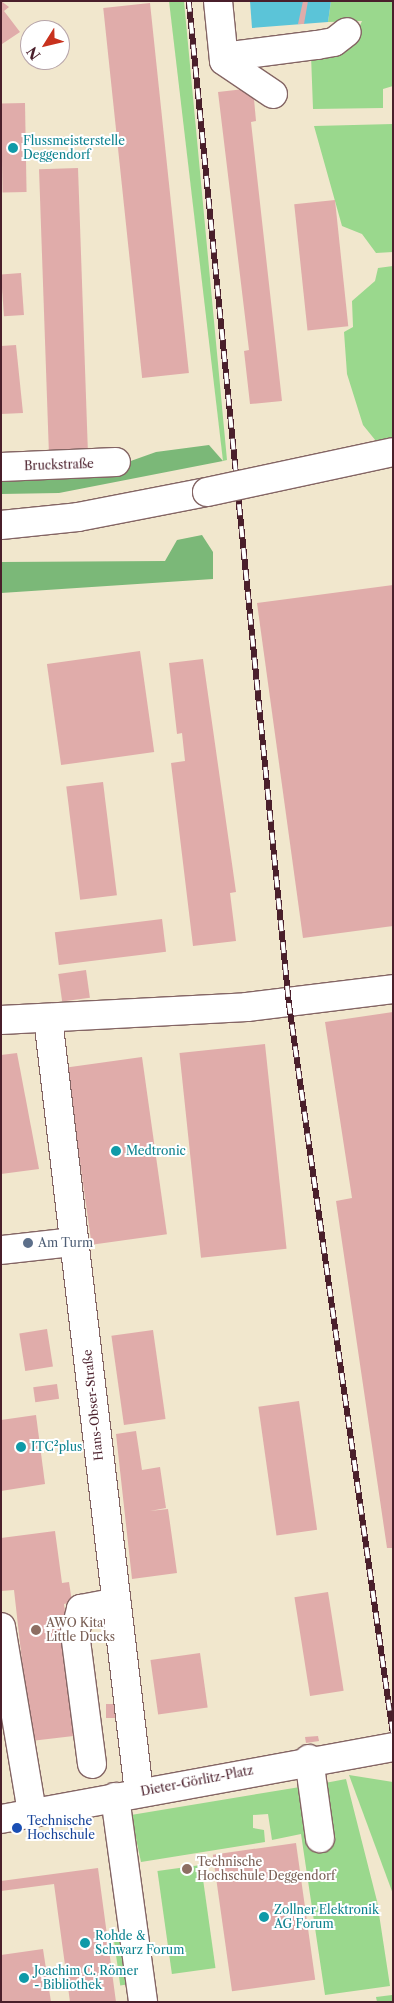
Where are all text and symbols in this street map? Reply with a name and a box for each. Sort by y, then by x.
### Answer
north arrow [20,20,70,70]
text: N [23,43,45,63]
place label: Flussmeisterstelle Deggendorf [23,134,125,162]
marker: Flussmeisterstelle Deggendorf [7,142,19,154]
street label: Bruckstraße [24,457,94,473]
place label: Medtronic [126,1144,186,1158]
marker: Medtronic [110,1145,122,1157]
place label: Am Turm [38,1236,93,1250]
marker: Am Turm [22,1237,34,1249]
street label: Hans-Obser-Straße [80,1349,106,1461]
place label: ITC²plus [31,1440,82,1454]
marker: ITC²plus [15,1441,27,1453]
place label: AWO Kita Little Ducks [46,1616,115,1644]
marker: AWO Kita Little Ducks [30,1624,42,1636]
street label: Dieter-Görlitz-Platz [139,1763,255,1799]
place label: Technische Hochschule [27,1814,95,1842]
marker: Technische Hochschule [11,1822,23,1834]
place label: Technische Hochschule Deggendorf [197,1855,335,1883]
marker: Technische Hochschule Deggendorf [181,1863,193,1875]
place label: Zollner Elektronik AG Forum [274,1903,379,1931]
marker: Zollner Elektronik AG Forum [258,1911,270,1923]
place label: Rohde & Schwarz Forum [95,1929,184,1957]
marker: Rohde & Schwarz Forum [79,1937,91,1949]
place label: Joachim C. Römer - Bibliothek [34,1964,138,1992]
marker: Joachim C. Römer - Bibliothek [18,1972,30,1984]

